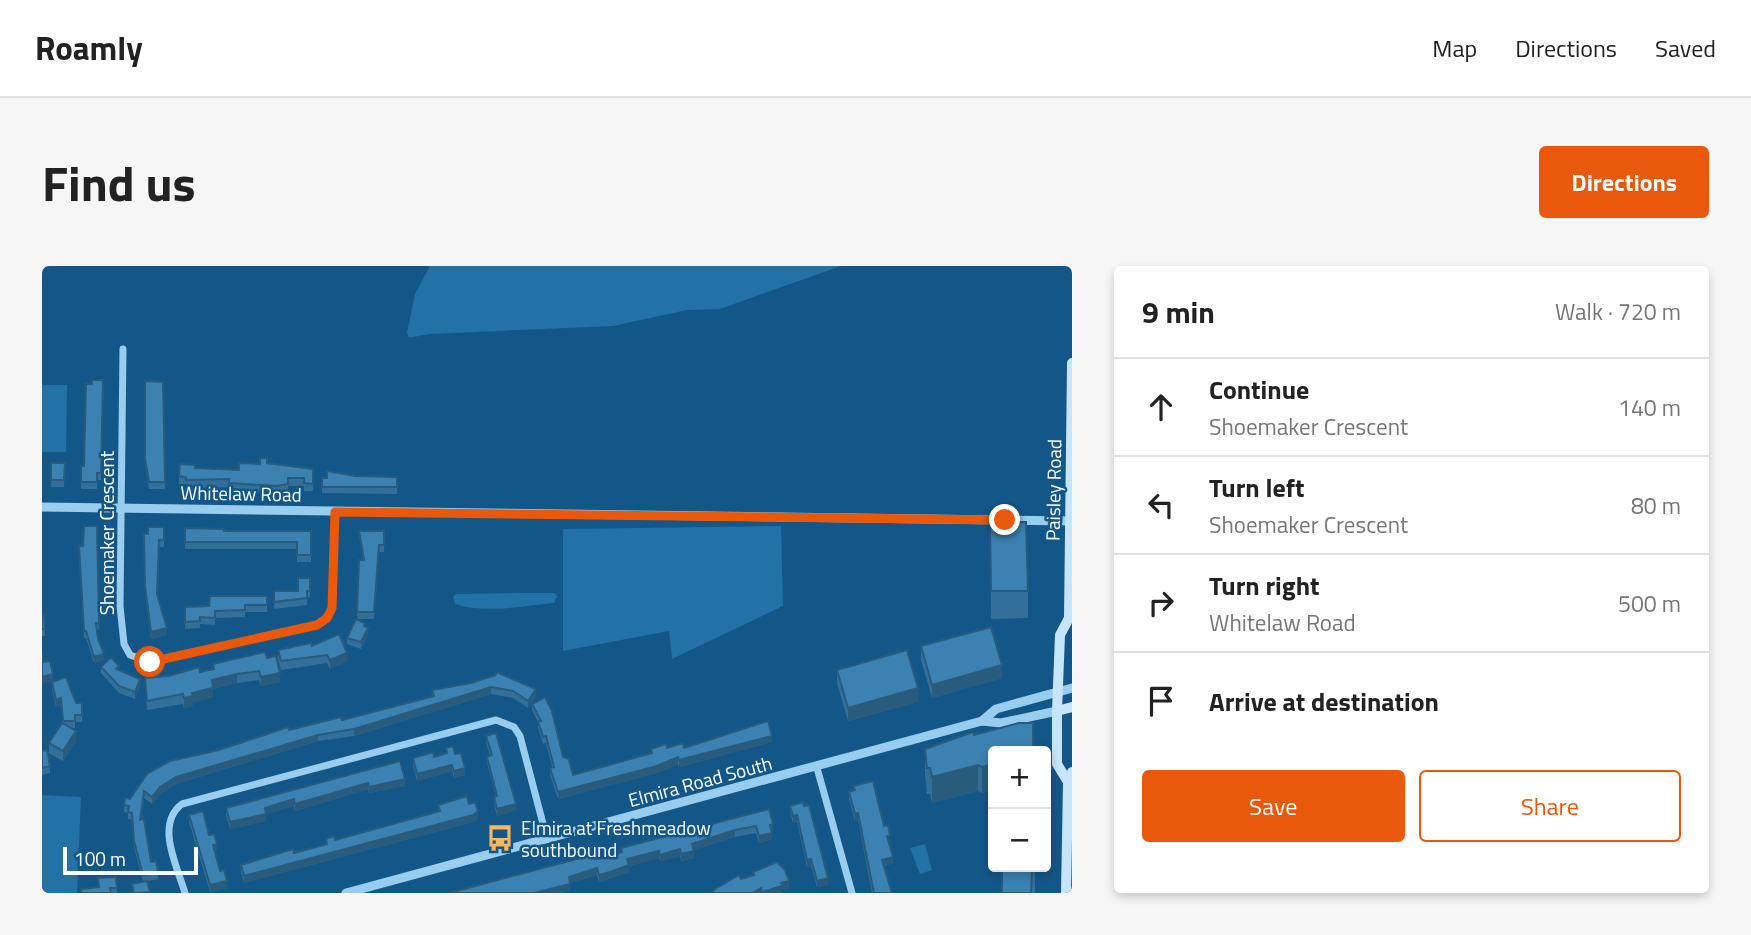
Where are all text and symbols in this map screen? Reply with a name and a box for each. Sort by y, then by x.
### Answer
text: Roamly [35,23,143,73]
text: Map [1432,30,1477,66]
text: Directions [1515,30,1617,66]
text: Saved [1655,30,1716,66]
text: Find us [42,145,196,220]
button: Directions [1539,146,1709,218]
text: 9 min [1142,289,1215,335]
text: Walk · 720 m [1555,294,1681,329]
text: Continue [1209,370,1309,409]
icon: ahead [1142,388,1180,426]
text: 140 m [1618,390,1681,425]
text: Shoemaker Crescent [1209,409,1408,444]
street label: Paisley Road [1038,439,1068,541]
street label: Shoemaker Crescent [92,450,121,615]
text: Turn left [1209,468,1304,507]
street label: Whitelaw Road [180,477,302,509]
icon: left [1142,486,1180,524]
text: 80 m [1631,488,1681,523]
route end [989,504,1020,535]
text: Shoemaker Crescent [1209,507,1408,542]
text: Turn right [1209,566,1320,605]
icon: right [1142,584,1180,622]
text: 500 m [1618,586,1681,621]
text: Whitelaw Road [1209,605,1356,640]
route start [134,646,165,677]
icon: arrive [1142,682,1180,720]
text: Arrive at destination [1209,682,1439,721]
map controls [988,746,1051,872]
button: + [988,746,1051,809]
street label: Elmira Road South [625,748,775,814]
button: Save [1142,770,1405,842]
button: Share [1419,770,1681,842]
button: − [988,809,1051,872]
place label: Elmira at Freshmeadow southbound [521,813,711,864]
bus stop icon: Elmira at Freshmeadow southbound [485,823,515,853]
scale bar [63,844,198,876]
text: 100 m [74,844,126,873]

